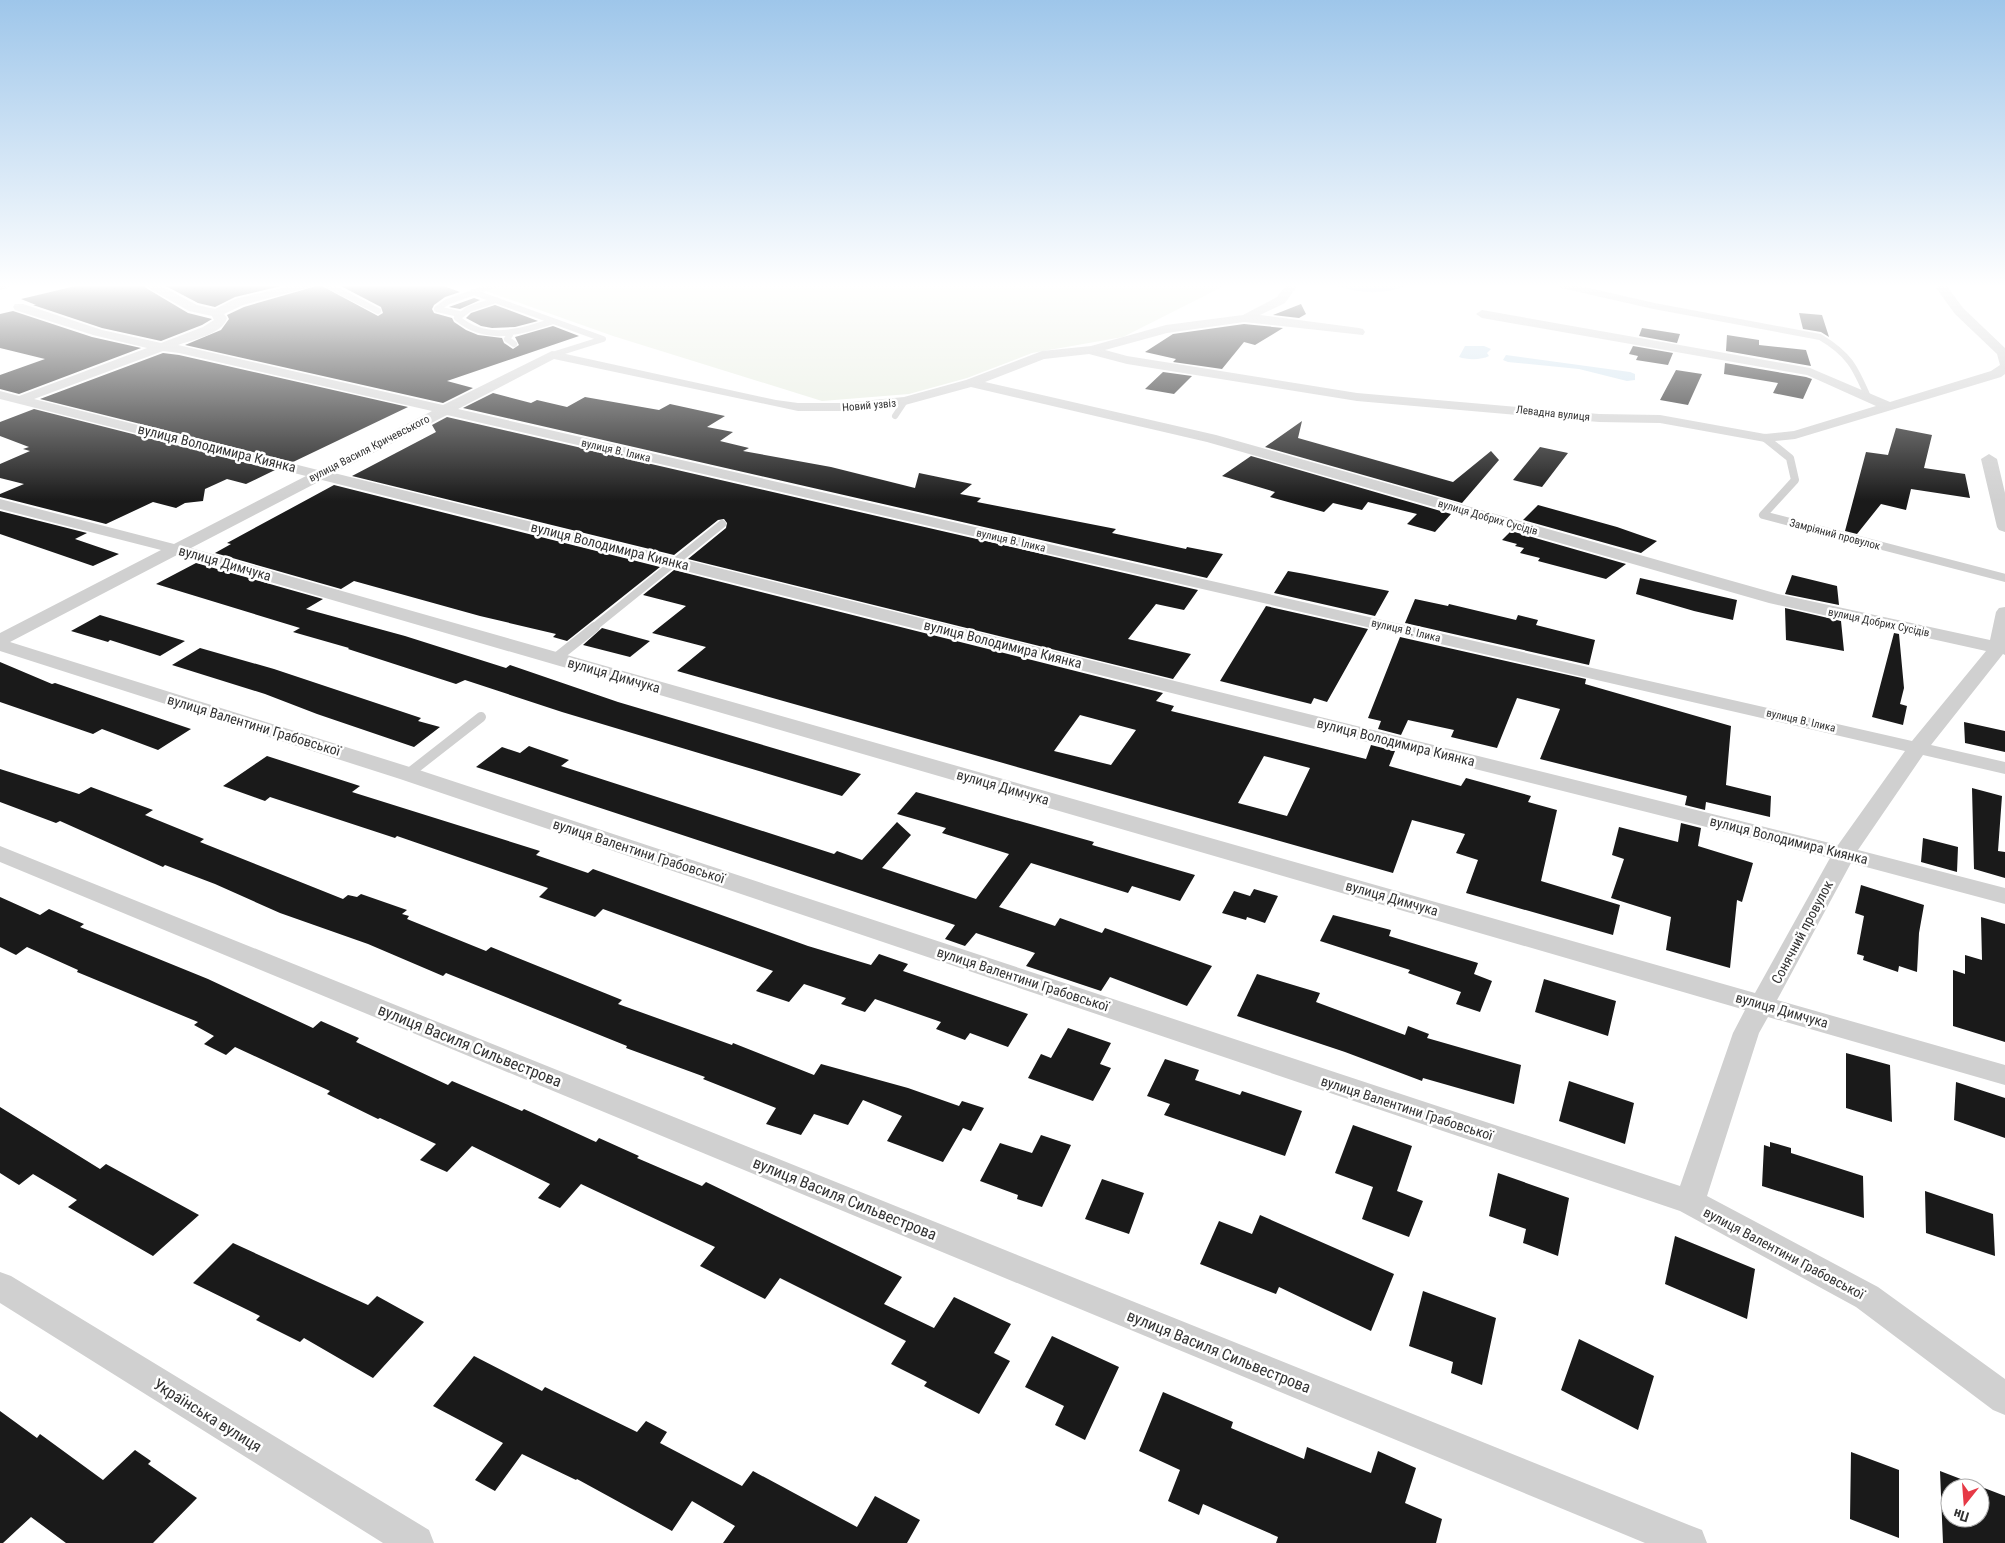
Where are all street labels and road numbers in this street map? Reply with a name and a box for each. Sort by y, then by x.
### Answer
street label: Новий узвіз [842,397,897,414]
street label: Левадна вулиця [1515,403,1591,424]
street label: вулиця Василя Кричевського [307,412,432,485]
street label: вулиця Володимира Киянка [136,421,298,475]
street label: вулиця В. Ілика [580,436,652,465]
street label: вулиця Добрих Сусідів [1436,497,1539,538]
street label: Замріяний провулок [1788,516,1882,553]
street label: вулиця Володимира Киянка [529,519,691,573]
street label: вулиця В. Ілика [975,526,1047,555]
street label: вулиця Димчука [177,542,273,584]
street label: вулиця Добрих Сусідів [1827,605,1931,640]
street label: вулиця В. Ілика [1370,616,1442,645]
street label: вулиця Володимира Киянка [922,617,1084,671]
street label: вулиця Димчука [566,654,662,696]
street label: вулиця Валентини Грабовської [166,691,343,759]
street label: вулиця В. Ілика [1765,706,1837,735]
street label: вулиця Володимира Киянка [1315,715,1477,769]
street label: вулиця Димчука [955,766,1051,808]
street label: вулиця Володимира Киянка [1708,813,1870,867]
street label: вулиця Валентини Грабовської [551,816,728,887]
street label: вулиця Димчука [1344,877,1440,919]
street label: Сонячний провулок [1768,877,1836,986]
street label: вулиця Валентини Грабовської [935,944,1112,1015]
street label: вулиця Димчука [1734,989,1830,1031]
street label: вулиця Василя Сильвестрова [375,1000,564,1091]
street label: вулиця Валентини Грабовської [1319,1073,1496,1144]
street label: вулиця Василя Сильвестрова [750,1153,939,1244]
street label: вулиця Валентини Грабовської [1701,1204,1868,1303]
street label: вулиця Василя Сильвестрова [1124,1306,1313,1397]
street label: Українська вулиця [150,1375,265,1456]

